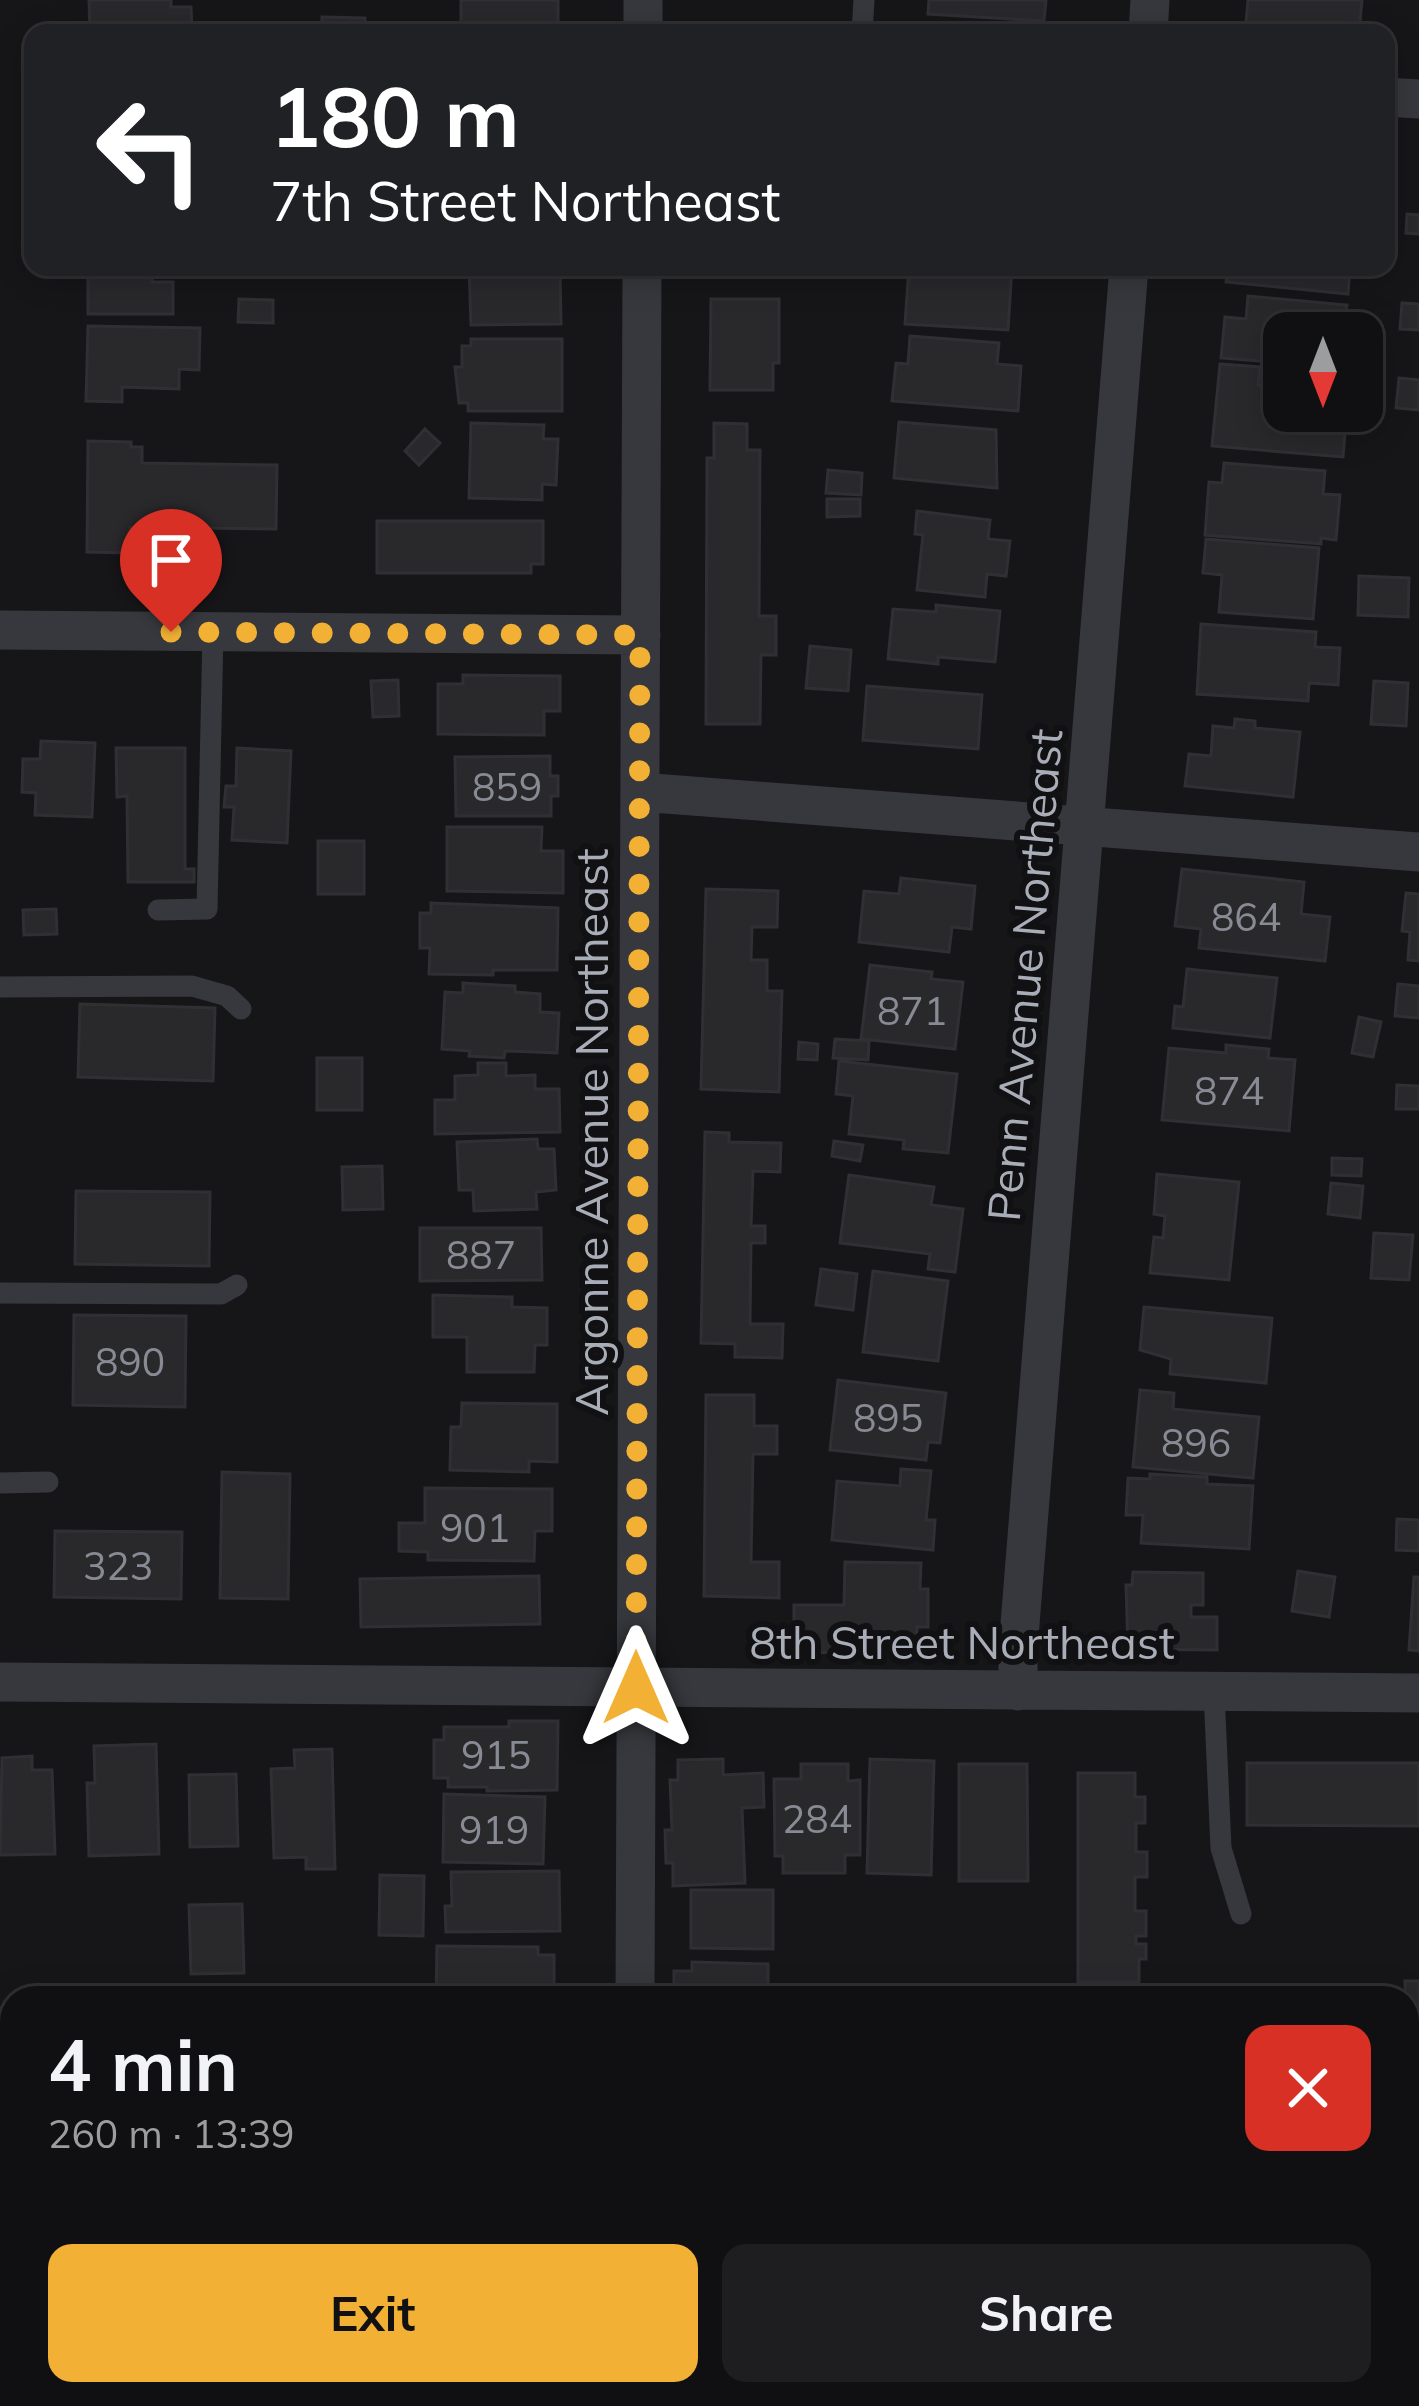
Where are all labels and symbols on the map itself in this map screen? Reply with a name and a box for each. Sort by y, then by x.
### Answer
north arrow [1263,312,1383,432]
pin [120,509,222,632]
street label: Penn Avenue Northeast [975,726,1073,1224]
house number: 859 [472,762,542,811]
street label: Argonne Avenue Northeast [563,848,619,1416]
house number: 864 [1211,892,1281,941]
house number: 871 [877,986,947,1035]
house number: 874 [1194,1066,1264,1115]
house number: 887 [446,1230,516,1279]
house number: 890 [95,1337,165,1386]
house number: 895 [853,1393,923,1442]
house number: 896 [1161,1418,1231,1467]
house number: 901 [440,1503,510,1552]
house number: 323 [83,1541,153,1590]
street label: 8th Street Northeast [749,1614,1175,1670]
position arrow [573,1625,699,1751]
house number: 915 [461,1730,531,1779]
house number: 284 [782,1794,852,1843]
house number: 919 [459,1805,529,1854]

